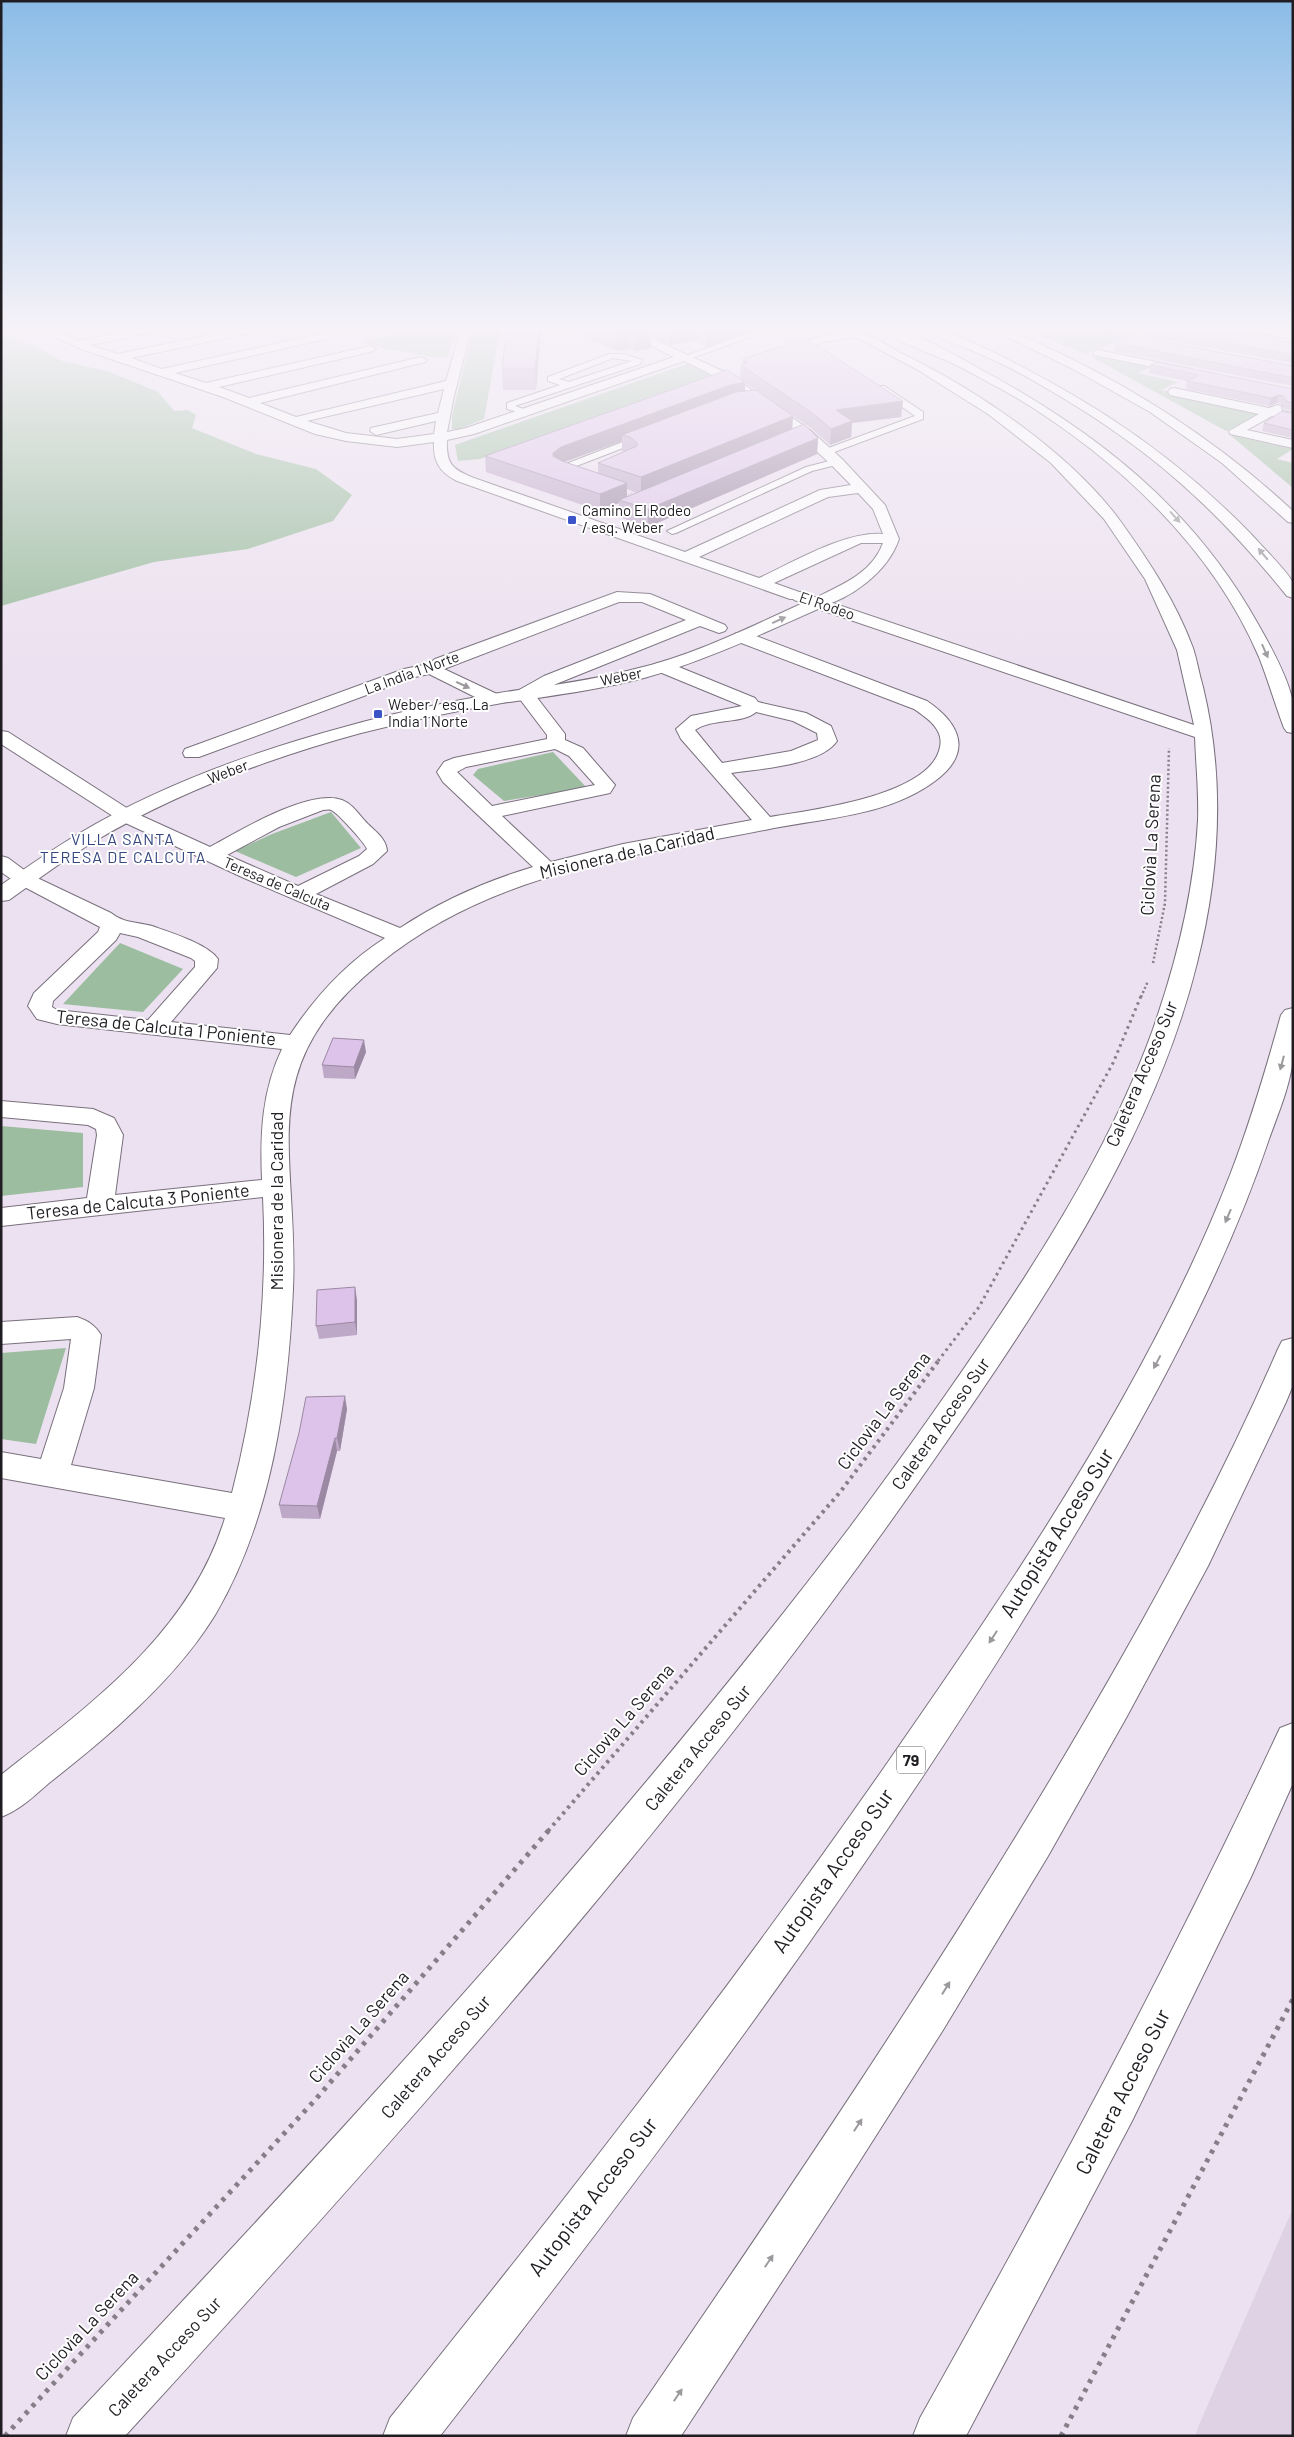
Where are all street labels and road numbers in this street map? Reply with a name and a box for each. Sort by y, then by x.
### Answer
street label: El Rodeo [797,587,857,623]
street label: La India 1 Norte [362,647,461,697]
street label: Weber [598,663,644,689]
street label: Weber [205,755,251,787]
street label: Ciclovìa La Serena [1135,774,1165,916]
street label: Misionera de la Caridad [537,821,716,883]
street label: Teresa de Calcuta [221,852,334,914]
street label: Caletera Acceso Sur [1100,997,1182,1150]
street label: Teresa de Calcuta 1 Poniente [55,1005,277,1049]
street label: Misionera de la Caridad [265,1112,287,1290]
street label: Teresa de Calcuta 3 Poniente [25,1178,250,1224]
street label: Ciclovìa La Serena [832,1347,935,1474]
street label: Caletera Acceso Sur [886,1353,994,1494]
street label: Autopista Acceso Sur [994,1443,1118,1621]
street label: Ciclovìa La Serena [568,1659,678,1780]
street label: Caletera Acceso Sur [639,1679,755,1815]
road number: 79 [897,1746,925,1774]
street label: Autopista Acceso Sur [766,1783,898,1957]
street label: Ciclovìa La Serena [303,1966,413,2087]
street label: Caletera Acceso Sur [376,1990,495,2123]
street label: Caletera Acceso Sur [1069,2004,1174,2178]
street label: Autopista Acceso Sur [522,2111,662,2280]
street label: Ciclovìa La Serena [30,2266,143,2385]
street label: Caletera Acceso Sur [103,2291,226,2421]

